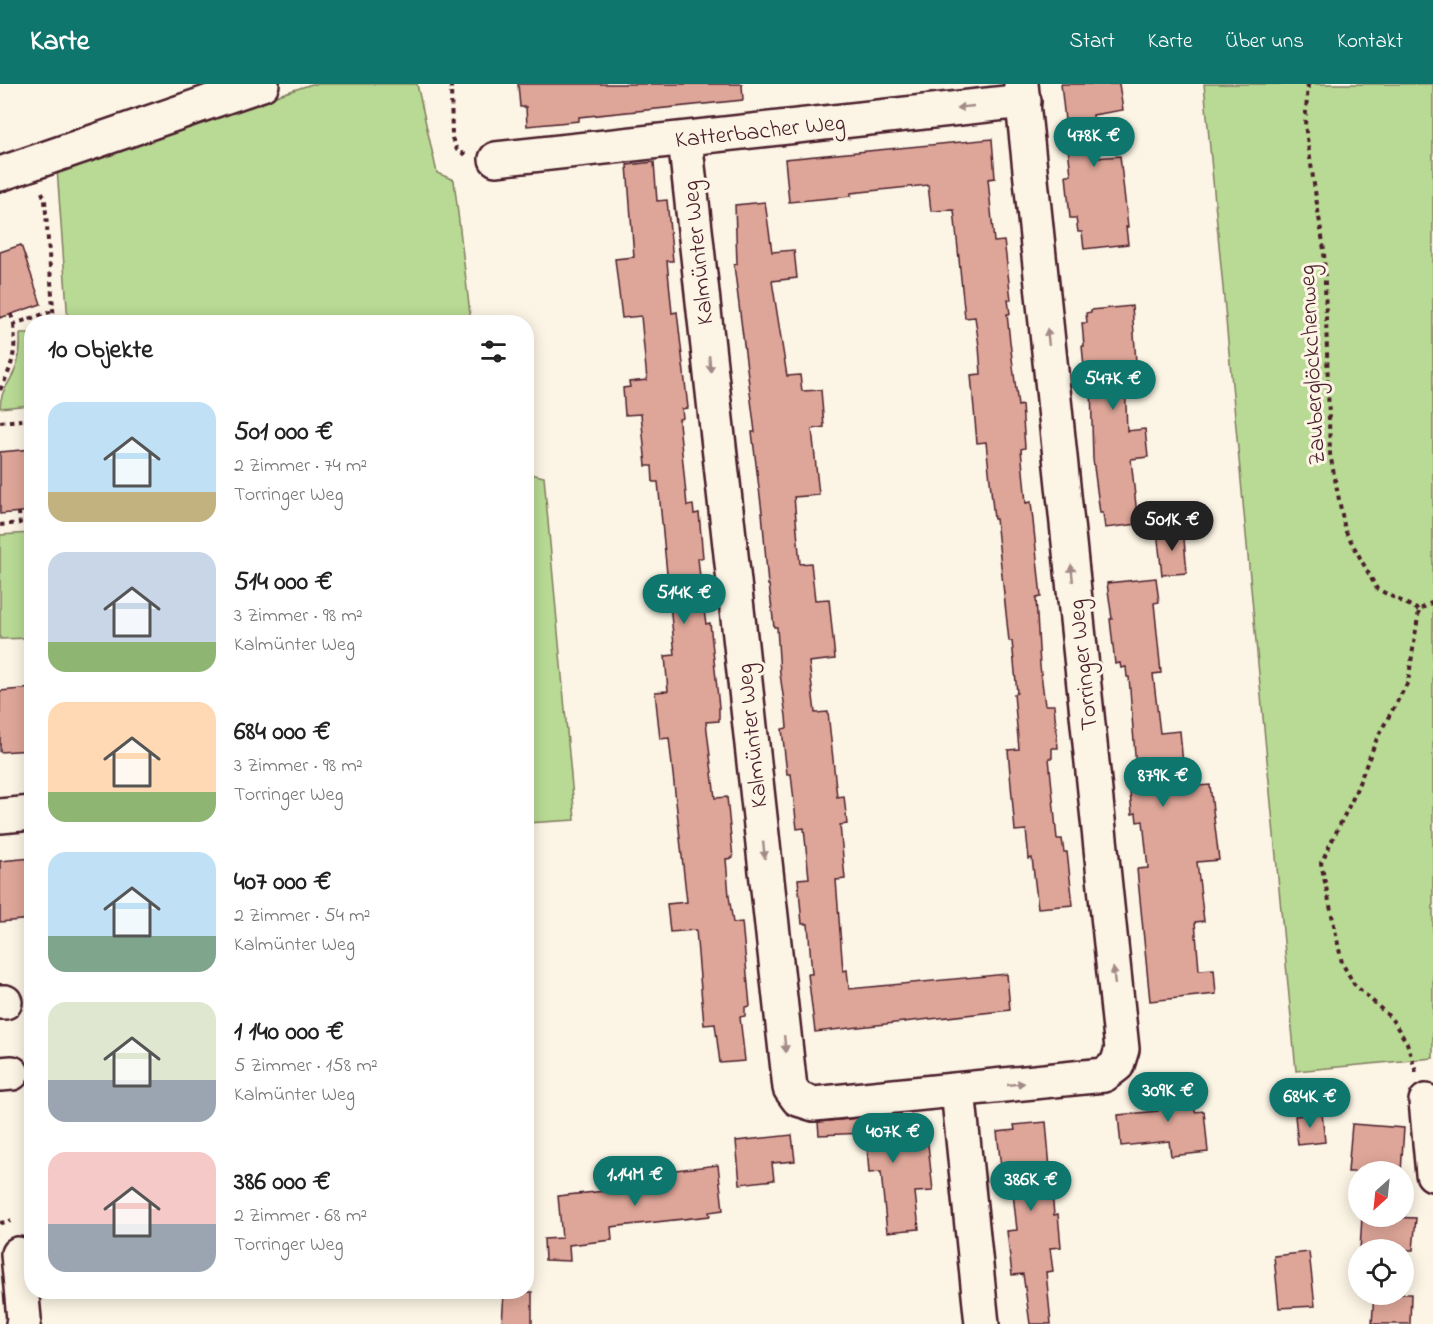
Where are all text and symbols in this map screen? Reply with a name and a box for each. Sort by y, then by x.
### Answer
text: Karte [30,22,89,63]
text: Start [1069,27,1115,57]
text: Karte [1148,27,1192,57]
text: Über uns [1225,27,1304,57]
text: Kontakt [1337,27,1403,57]
one-way arrow [956,102,975,112]
street label: Katterbacher Weg [673,106,847,159]
pin: 478K € [1045,117,1143,168]
text: 478K € [1068,122,1120,151]
street label: Kalmünter Weg [674,179,724,327]
street label: Zauberglöckchenweg [1291,264,1336,466]
one-way arrow [1043,327,1053,346]
text: 10 Objekte [48,332,153,370]
icon: filters [477,335,510,368]
one-way arrow [705,354,715,373]
pin: 547K € [1064,360,1162,411]
text: 547K € [1085,365,1141,394]
text: 501 000 € [234,414,333,452]
icon: home [96,426,168,498]
text: 2 Zimmer · 74 m² [234,452,367,481]
text: Torringer Weg [234,481,344,510]
pin: 501K € [1123,501,1221,552]
text: 501K € [1144,506,1200,535]
one-way arrow [1068,563,1077,582]
text: 514 000 € [234,564,333,602]
pin: 514K € [635,574,733,625]
icon: home [96,576,168,648]
text: 514K € [657,579,711,608]
street label: Torringer Weg [1060,598,1109,732]
text: 3 Zimmer · 98 m² [234,602,363,631]
text: Kalmünter Weg [234,631,355,660]
street label: Kalmünter Weg [728,662,778,810]
text: 684 000 € [234,714,331,752]
icon: home [96,726,168,798]
text: 3 Zimmer · 98 m² [234,752,363,781]
pin: 879K € [1114,757,1212,808]
text: 879K € [1138,762,1188,791]
text: Torringer Weg [234,781,344,810]
one-way arrow [759,840,768,859]
text: 407 000 € [234,864,331,902]
icon: home [96,876,168,948]
text: 2 Zimmer · 54 m² [234,902,371,931]
text: Kalmünter Weg [234,931,355,960]
one-way arrow [1109,966,1119,985]
text: 1 140 000 € [234,1014,344,1052]
icon: home [96,1026,168,1098]
one-way arrow [780,1034,790,1053]
text: 5 Zimmer · 158 m² [234,1052,378,1081]
pin: 309K € [1119,1072,1217,1123]
text: 309K € [1142,1077,1194,1106]
pin: 684K € [1261,1078,1359,1129]
one-way arrow [1007,1079,1026,1089]
text: Kalmünter Weg [234,1081,355,1110]
text: 684K € [1283,1083,1337,1112]
pin: 407K € [844,1113,942,1164]
text: 407K € [866,1118,920,1147]
pin: 1.14M € [580,1156,690,1207]
text: 1.14M € [607,1161,663,1190]
pin: 386K € [982,1161,1080,1212]
north arrow [1348,1161,1414,1227]
map controls [1348,1161,1414,1305]
text: 386 000 € [234,1164,331,1202]
text: 386K € [1004,1166,1058,1195]
icon: home [96,1176,168,1248]
text: 2 Zimmer · 68 m² [234,1202,367,1231]
text: Torringer Weg [234,1231,344,1260]
button: locate [1348,1239,1414,1305]

